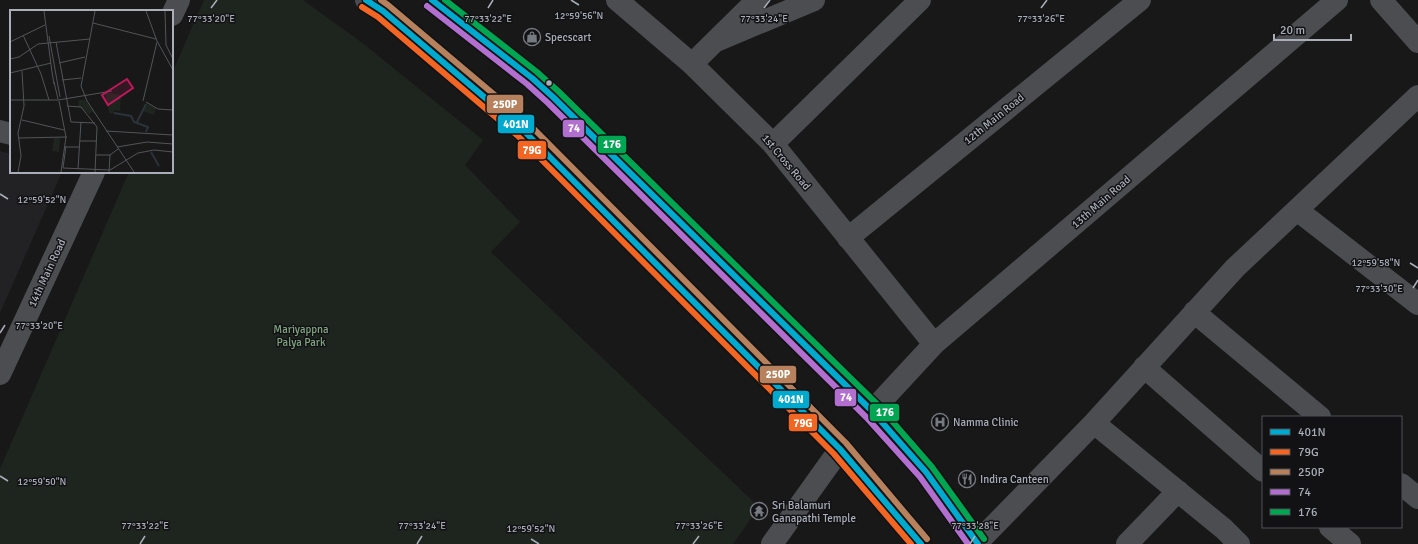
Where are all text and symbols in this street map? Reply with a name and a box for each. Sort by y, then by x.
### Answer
inset map [10,10,173,173]
text: 12°59'56"N [555,10,603,22]
text: 77°33'20"E [187,13,235,25]
text: 77°33'22"E [464,13,512,25]
text: 77°33'24"E [740,13,788,25]
text: 77°33'26"E [1017,13,1065,25]
scale bar [1274,16,1351,42]
text: 20 m [1280,23,1305,38]
shop icon: Specscart [522,27,542,47]
place label: Specscart [545,31,591,44]
unlabelled marker [544,78,554,88]
street label: 12th Main Road [961,91,1027,147]
line badge: 250P [486,94,524,114]
text: 250P [493,98,518,111]
line badge: 401N [497,114,535,134]
text: 401N [503,118,529,131]
line badge: 74 [562,119,585,138]
text: 74 [568,122,580,135]
street label: 1st Cross Road [759,131,813,193]
line badge: 176 [597,135,627,154]
text: 176 [603,138,621,151]
line badge: 79G [517,140,547,160]
text: 79G [522,144,542,157]
street label: 13th Main Road [1069,173,1133,231]
text: 12°59'52"N [18,194,66,206]
street label: 14th Main Road [26,237,69,309]
text: 12°59'58"N [1352,257,1400,269]
text: 77°33'30"E [1355,283,1403,295]
text: 77°33'20"E [15,320,63,332]
park label: Mariyappna Palya Park [273,323,329,349]
line badge: 250P [759,365,797,384]
text: 250P [766,368,791,381]
line badge: 74 [834,388,857,407]
line badge: 401N [772,390,810,409]
text: 74 [840,391,852,404]
text: 401N [778,393,804,406]
line badge: 176 [869,403,900,422]
text: 176 [876,406,894,419]
hospital icon: Namma Clinic [930,412,950,432]
line badge: 79G [788,413,818,432]
place label: Namma Clinic [953,416,1019,429]
legend [1262,416,1402,528]
text: 79G [793,417,813,430]
text: 401N [1298,425,1326,440]
text: 79G [1298,445,1319,460]
text: 250P [1298,465,1324,480]
restaurant icon: Indira Canteen [957,469,977,489]
place label: Indira Canteen [980,473,1049,486]
text: 12°59'50"N [18,476,66,488]
text: 74 [1298,485,1311,500]
place label: Sri Balamuri Ganapathi Temple [772,499,856,525]
temple icon: Sri Balamuri Ganapathi Temple [749,501,769,521]
text: 176 [1298,505,1317,520]
text: 77°33'22"E [121,520,169,532]
text: 77°33'24"E [398,520,446,532]
text: 77°33'26"E [675,520,723,532]
text: 77°33'28"E [951,520,999,532]
text: 12°59'52"N [507,523,555,535]

